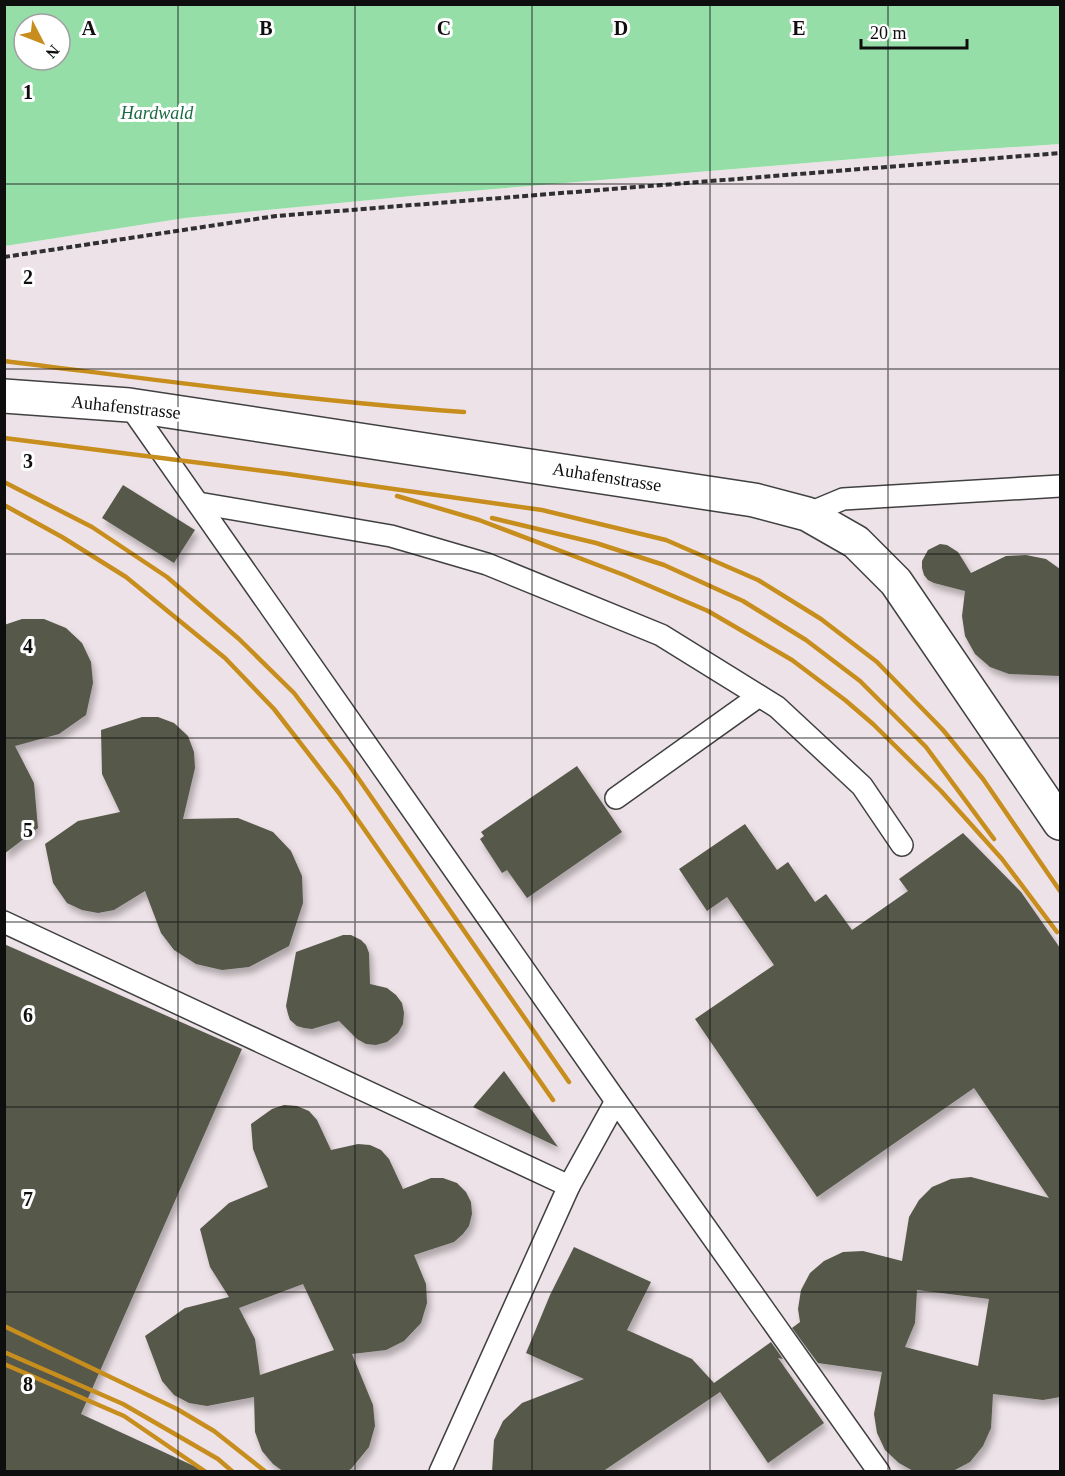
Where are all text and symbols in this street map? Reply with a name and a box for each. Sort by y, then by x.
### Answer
north arrow [12,12,72,72]
scale bar [861,12,968,50]
text: A [82,17,97,39]
text: B [259,17,273,39]
text: C [437,17,451,39]
text: D [614,17,628,39]
text: E [792,17,806,39]
text: 20 m [870,23,907,43]
text: N [42,42,63,62]
text: 1 [23,81,33,103]
park label: Hardwald [120,103,194,123]
text: 2 [23,266,33,288]
street label: Auhafenstrasse [70,391,182,423]
text: 3 [23,450,33,472]
street label: Auhafenstrasse [551,459,663,495]
text: 4 [23,635,33,657]
text: 5 [23,819,33,841]
text: 6 [23,1004,33,1026]
text: 7 [23,1188,33,1210]
text: 8 [23,1373,33,1395]

